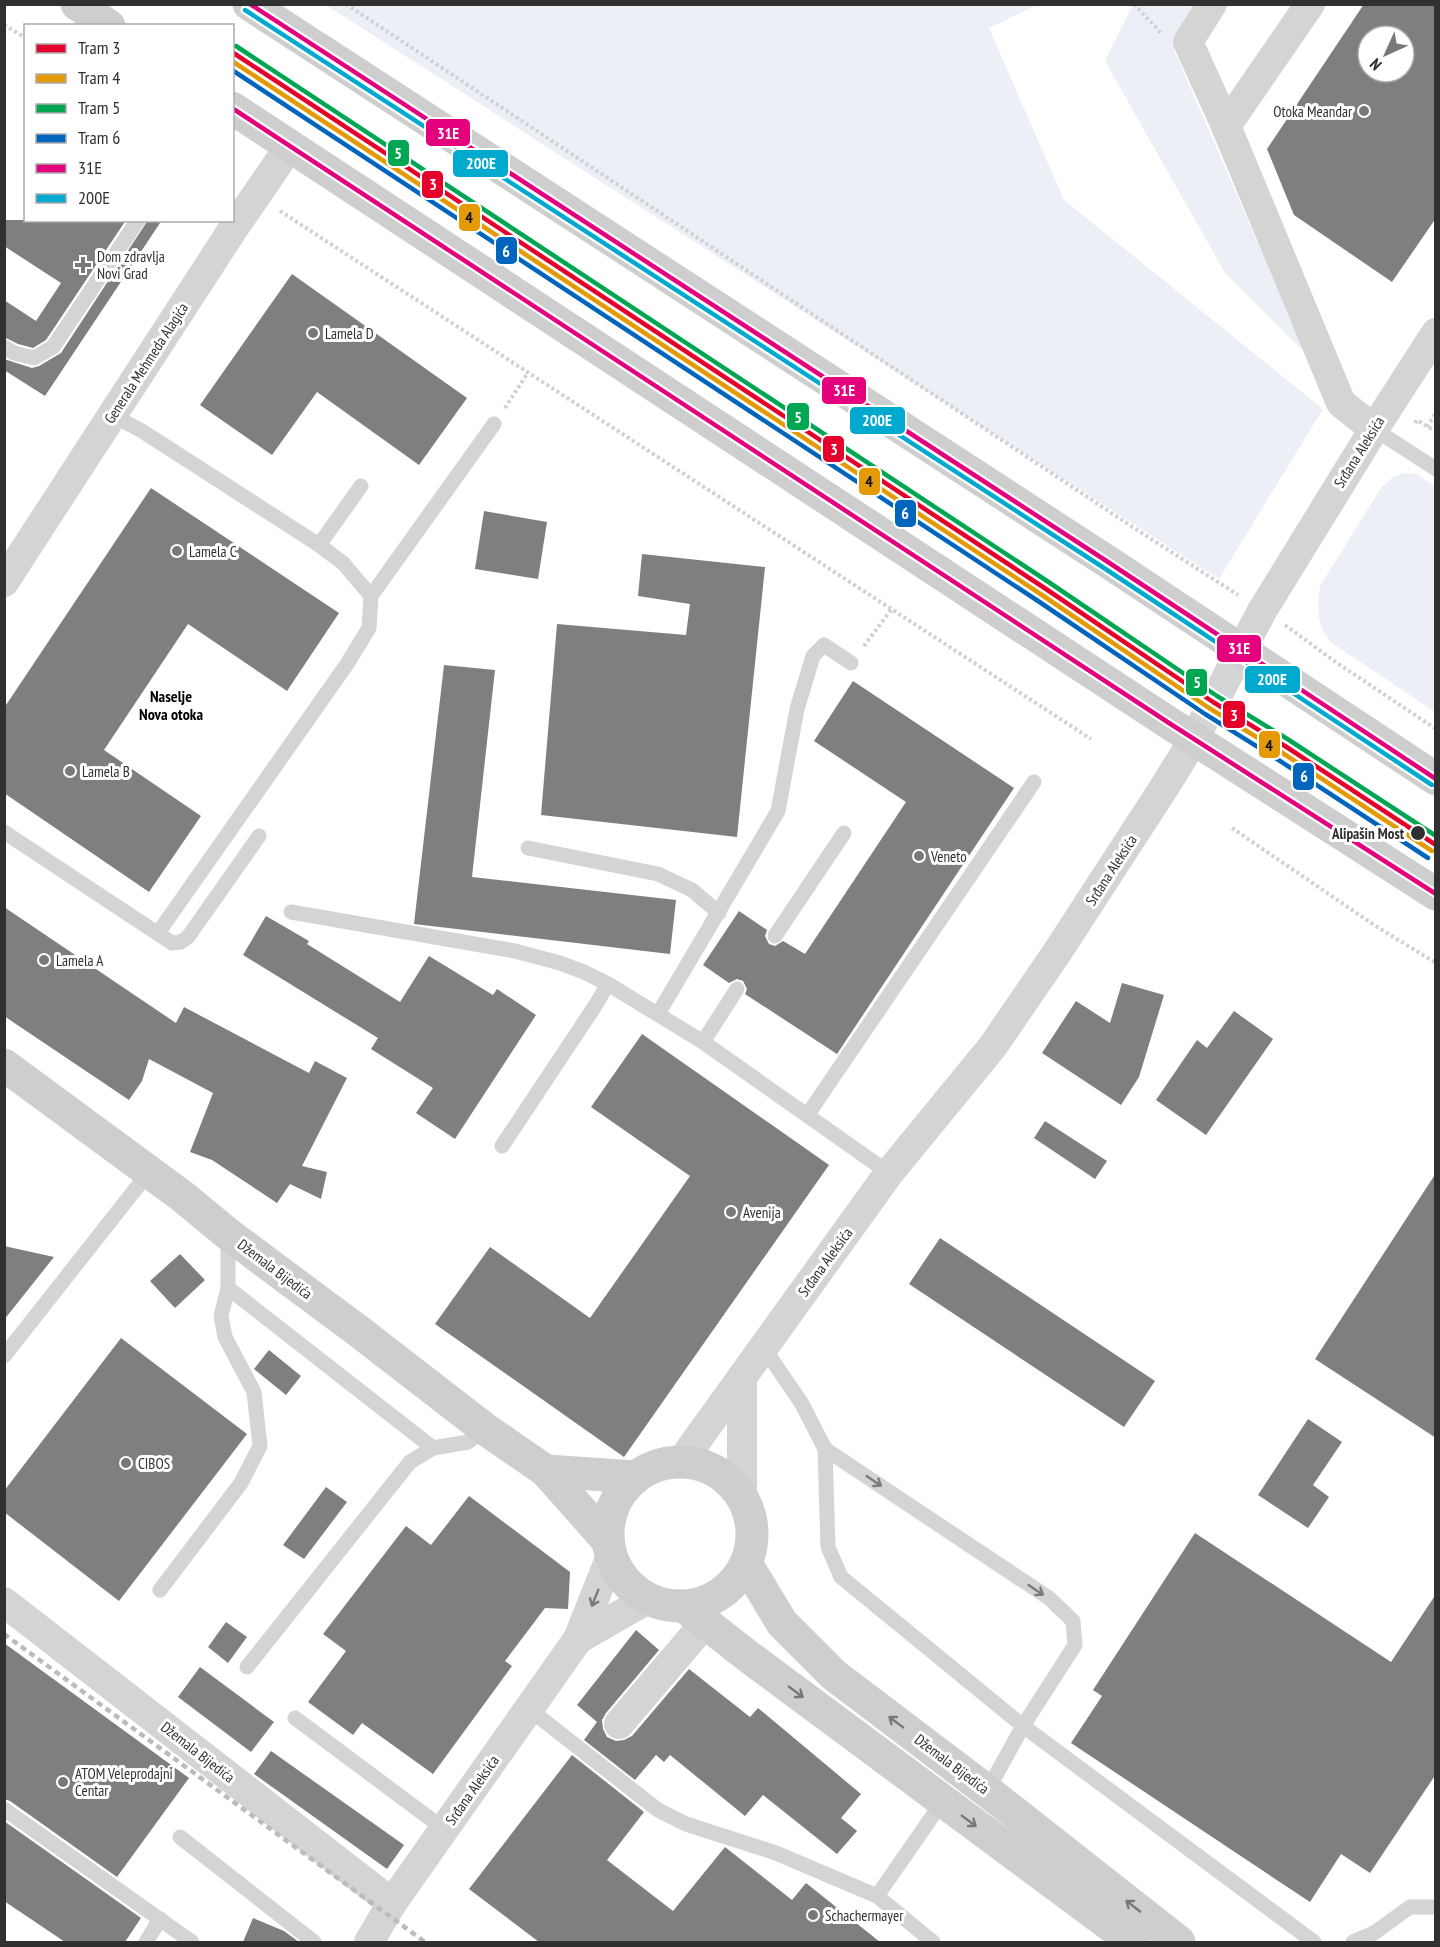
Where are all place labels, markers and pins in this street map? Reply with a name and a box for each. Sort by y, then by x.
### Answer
place label: Otoka Meandar [1273,102,1353,121]
marker: Otoka Meandar [1357,104,1371,118]
place label: Dom zdravlja Novi Grad [97,247,165,283]
marker: Dom zdravlja Novi Grad [74,256,92,274]
place label: Lamela D [325,324,374,343]
marker: Lamela D [306,326,320,340]
place label: Lamela C [189,542,237,561]
marker: Lamela C [170,544,184,558]
place label: Lamela B [82,762,130,781]
marker: Lamela B [63,764,77,778]
place label: Alipašin Most [1331,824,1405,843]
marker: Alipašin Most [1409,824,1427,842]
place label: Veneto [930,847,967,866]
marker: Veneto [912,849,926,863]
place label: Lamela A [56,951,104,970]
marker: Lamela A [37,953,51,967]
place label: Avenija [743,1203,781,1222]
marker: Avenija [724,1205,738,1219]
place label: CIBOS [138,1454,170,1473]
marker: CIBOS [119,1456,133,1470]
place label: ATOM Veleprodajni Centar [75,1764,173,1800]
marker: ATOM Veleprodajni Centar [56,1775,70,1789]
place label: Schachermayer [825,1906,904,1925]
marker: Schachermayer [806,1908,820,1922]

